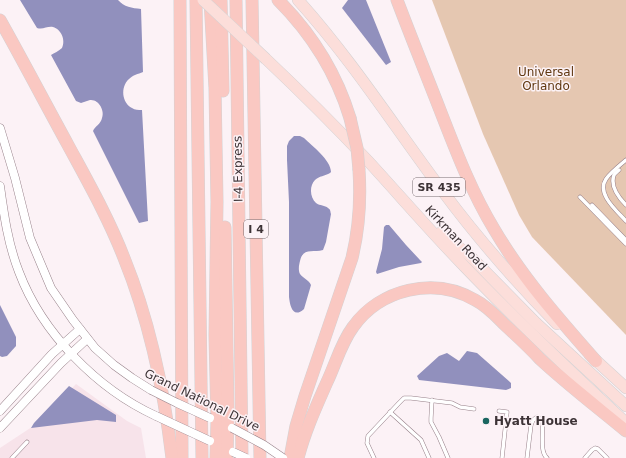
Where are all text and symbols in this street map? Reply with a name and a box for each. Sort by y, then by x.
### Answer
park label: Universal Orlando [518,65,574,93]
street label: I-4 Express [230,136,246,202]
road number: SR 435 [413,178,465,196]
street label: Kirkman Road [422,203,490,273]
road number: I 4 [244,220,268,238]
street label: Grand National Drive [142,366,262,434]
place label: Hyatt House [494,414,578,428]
marker: Hyatt House [481,416,491,426]

